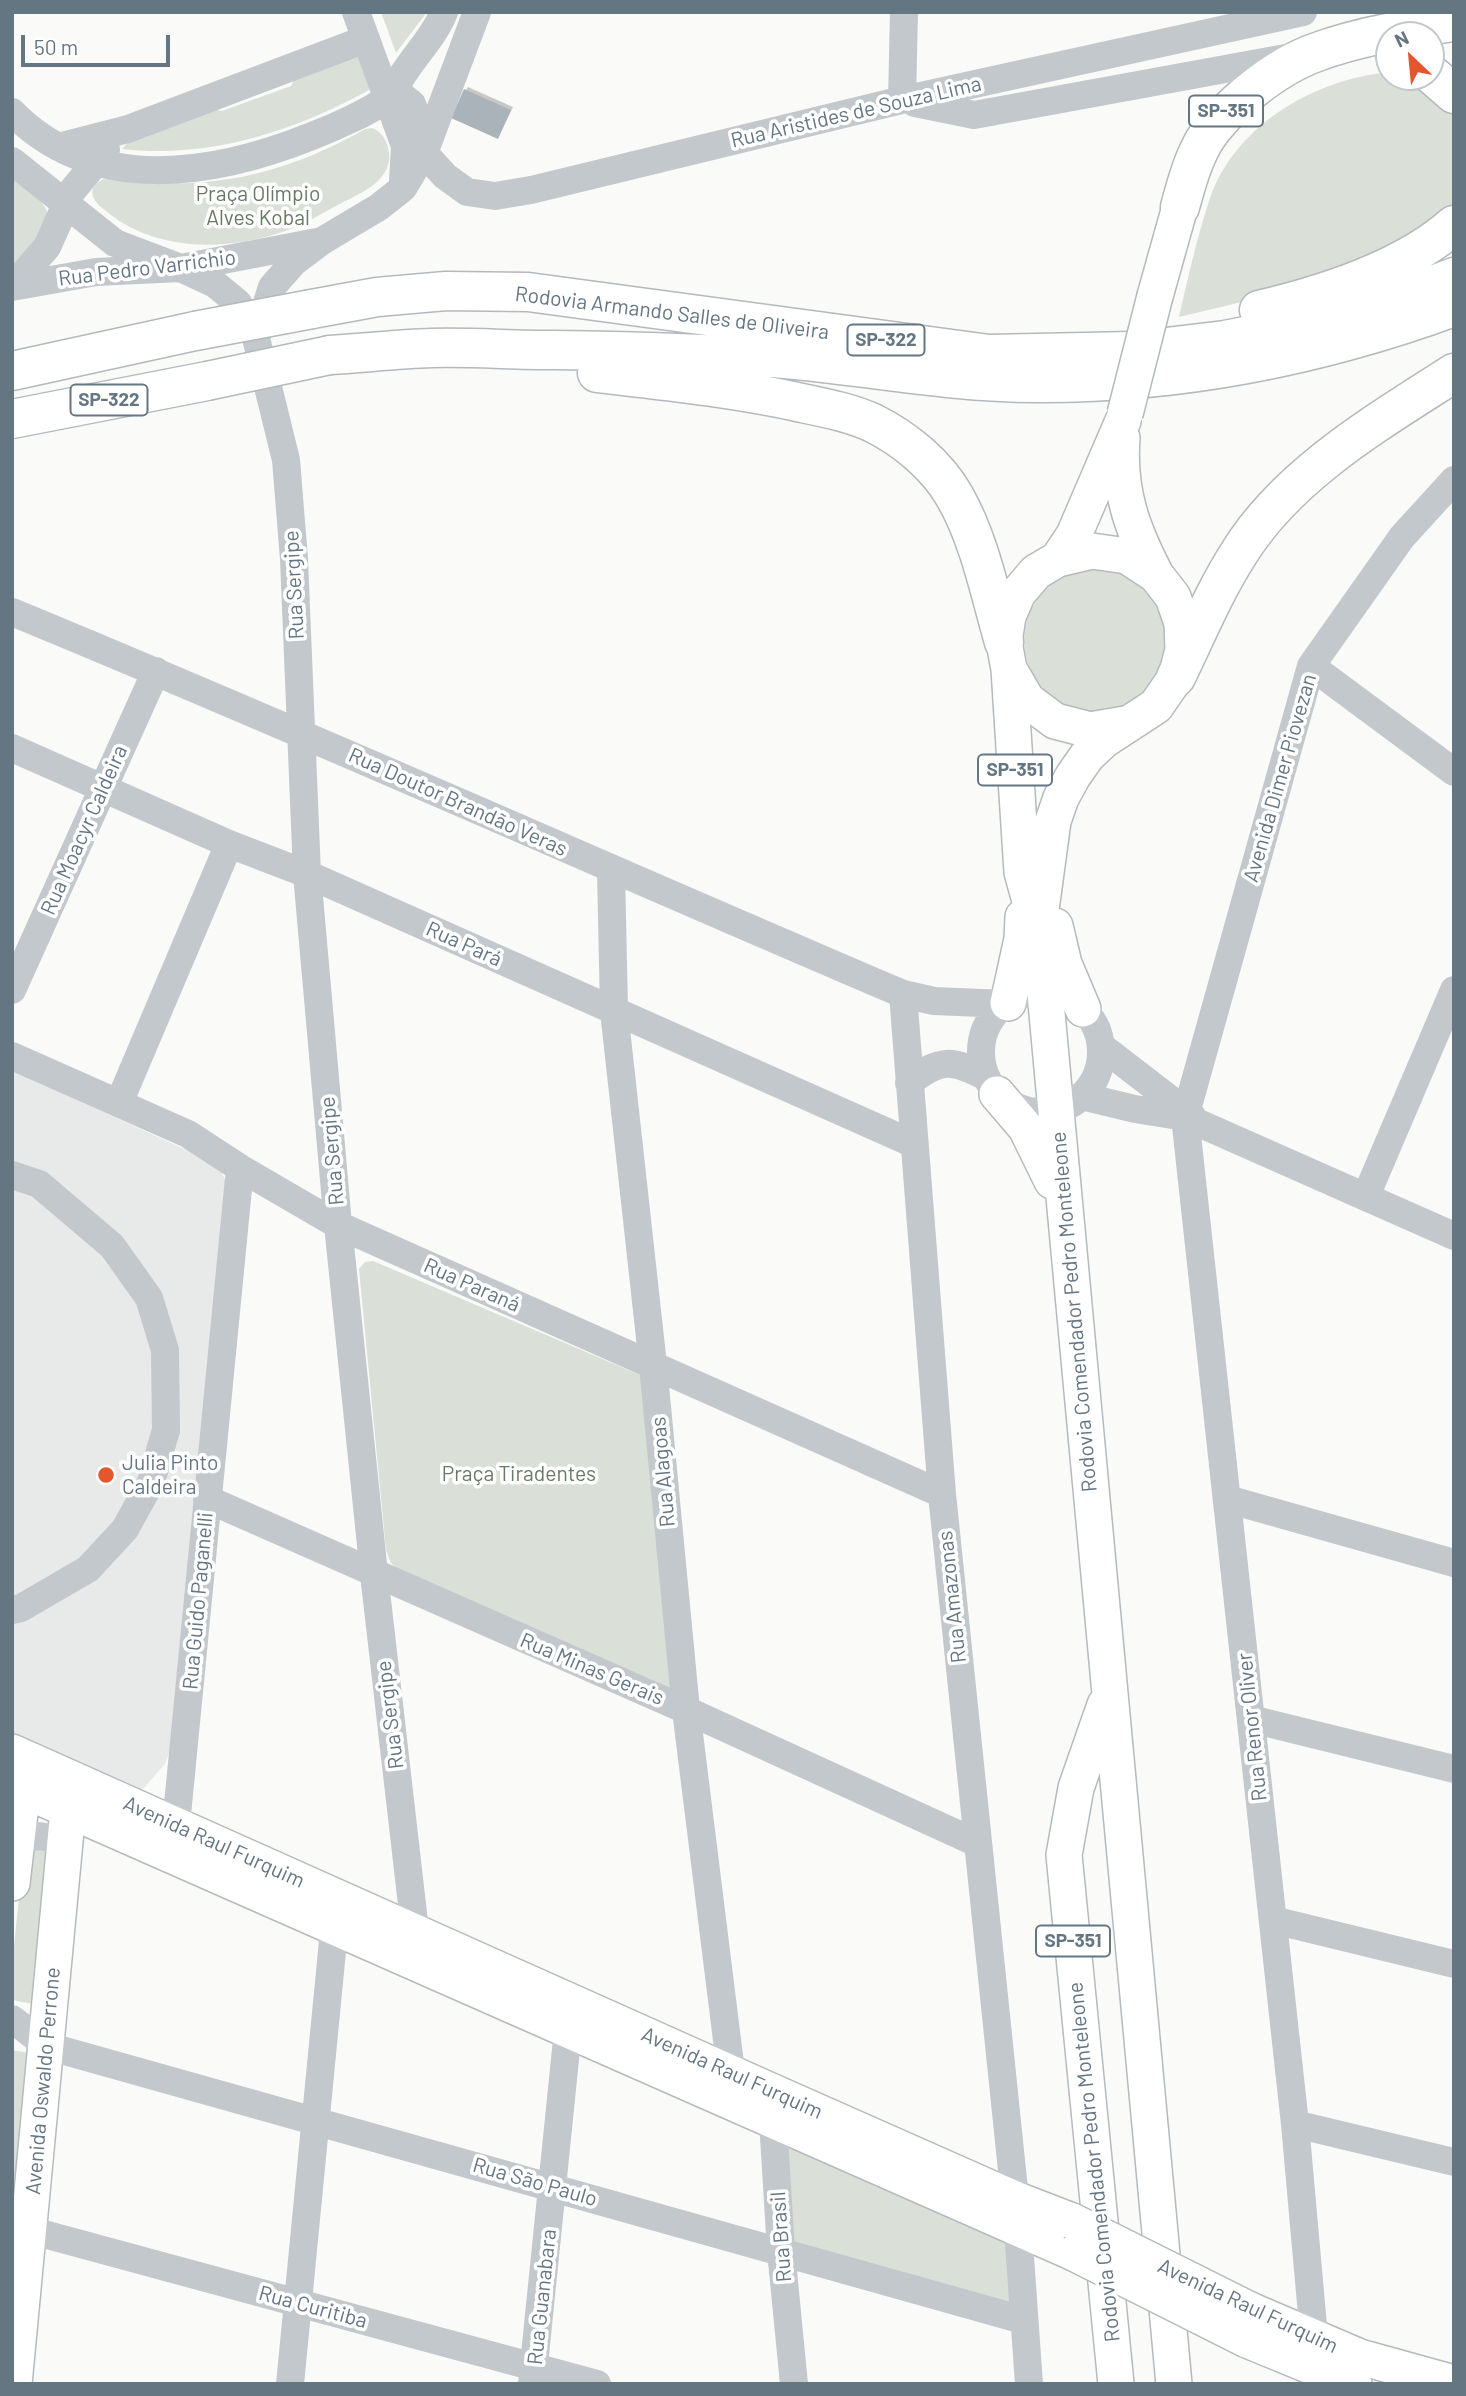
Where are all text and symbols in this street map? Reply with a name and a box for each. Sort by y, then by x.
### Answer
scale bar [24,21,173,65]
north arrow [1375,21,1445,91]
text: N [1391,25,1412,52]
text: 50 m [34,34,78,59]
street label: Rua Aristides de Souza Lima [728,71,984,153]
road number: SP-351 [1189,96,1263,127]
park label: Praça Olímpio Alves Kobal [196,181,320,231]
street label: Rua Pedro Varrichio [57,245,237,291]
street label: Rodovia Armando Salles de Oliveira [514,281,830,345]
road number: SP-322 [848,324,924,356]
road number: SP-322 [70,384,148,416]
street label: Rua Sergipe [279,530,309,640]
street label: Avenida Dimer Piovezan [1238,671,1322,885]
street label: Rua Moacyr Caldeira [35,741,133,919]
street label: Rua Doutor Brandão Veras [345,742,571,862]
road number: SP-351 [978,754,1052,786]
street label: Rua Pará [422,916,506,972]
street label: Rua Sergipe [315,1096,349,1206]
street label: Rodovia Comendador Pedro Monteleone [1046,1131,1102,1493]
street label: Rua Paraná [420,1253,524,1317]
street label: Rua Alagoas [646,1416,680,1528]
place label: Julia Pinto Caldeira [122,1450,218,1500]
park label: Praça Tiradentes [442,1461,596,1487]
marker: Julia Pinto Caldeira [96,1465,116,1485]
street label: Rua Guido Paganelli [178,1511,218,1691]
street label: Rua Amazonas [933,1530,971,1664]
street label: Rua Minas Gerais [516,1627,668,1711]
street label: Rua Renor Oliver [1232,1651,1272,1803]
street label: Rua Sergipe [371,1659,409,1771]
street label: Avenida Raul Furquim [119,1791,309,1893]
road number: SP-351 [1036,1926,1110,1956]
street label: Avenida Oswaldo Perrone [20,1966,66,2196]
street label: Rodovia Comendador Pedro Monteleone [1063,1981,1125,2343]
street label: Avenida Raul Furquim [637,2022,827,2124]
street label: Rua São Paulo [470,2152,600,2212]
street label: Rua Brasil [765,2191,797,2283]
street label: Rua Guanabara [522,2228,562,2366]
street label: Avenida Raul Furquim [1154,2253,1342,2359]
street label: Rua Curitiba [256,2280,370,2334]

